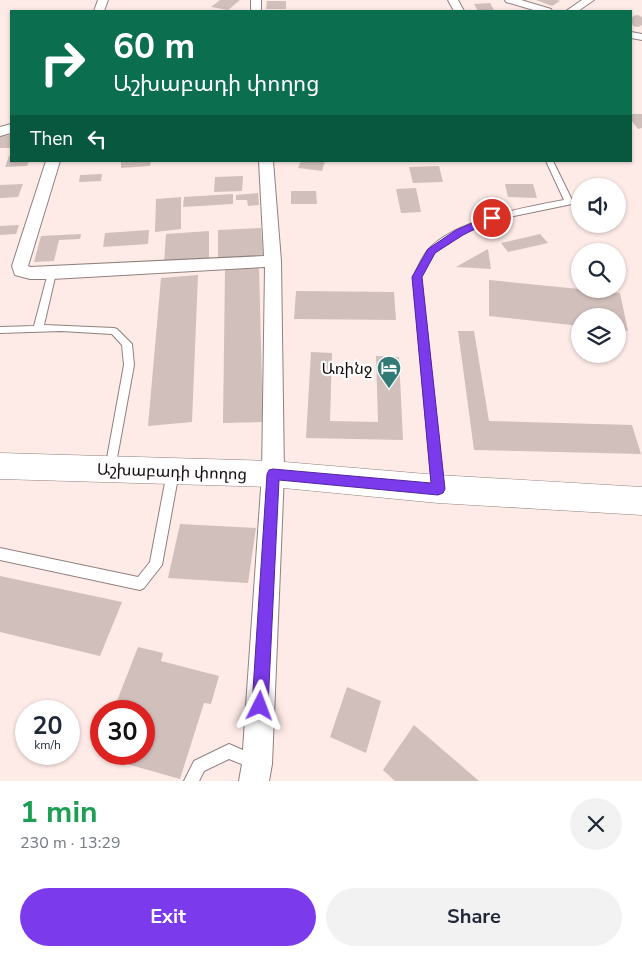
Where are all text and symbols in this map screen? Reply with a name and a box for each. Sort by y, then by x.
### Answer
text: 60 m [113,23,195,70]
icon: right [30,30,95,95]
text: Աշխաբադի փողոց [113,69,319,99]
icon: left [83,125,111,153]
text: Then [30,126,73,152]
map controls [571,178,626,363]
button: sound [571,178,626,233]
pin [471,197,513,239]
icon: arrive [478,204,506,232]
button: search [571,243,626,298]
button: layers [571,308,626,363]
hotel icon: Առինջ [376,355,402,389]
place label: Առինջ [321,358,372,380]
street label: Աշխաբադի փողոց [97,458,247,486]
position arrow [233,679,285,731]
speed limit sign: 30 [90,700,155,765]
text: 20 [32,709,63,743]
text: km/h [34,737,61,753]
text: 1 min [20,792,98,833]
button: close [570,798,622,850]
text: 230 m · 13:29 [20,832,121,854]
button: Exit [20,888,316,946]
button: Share [326,888,622,946]

